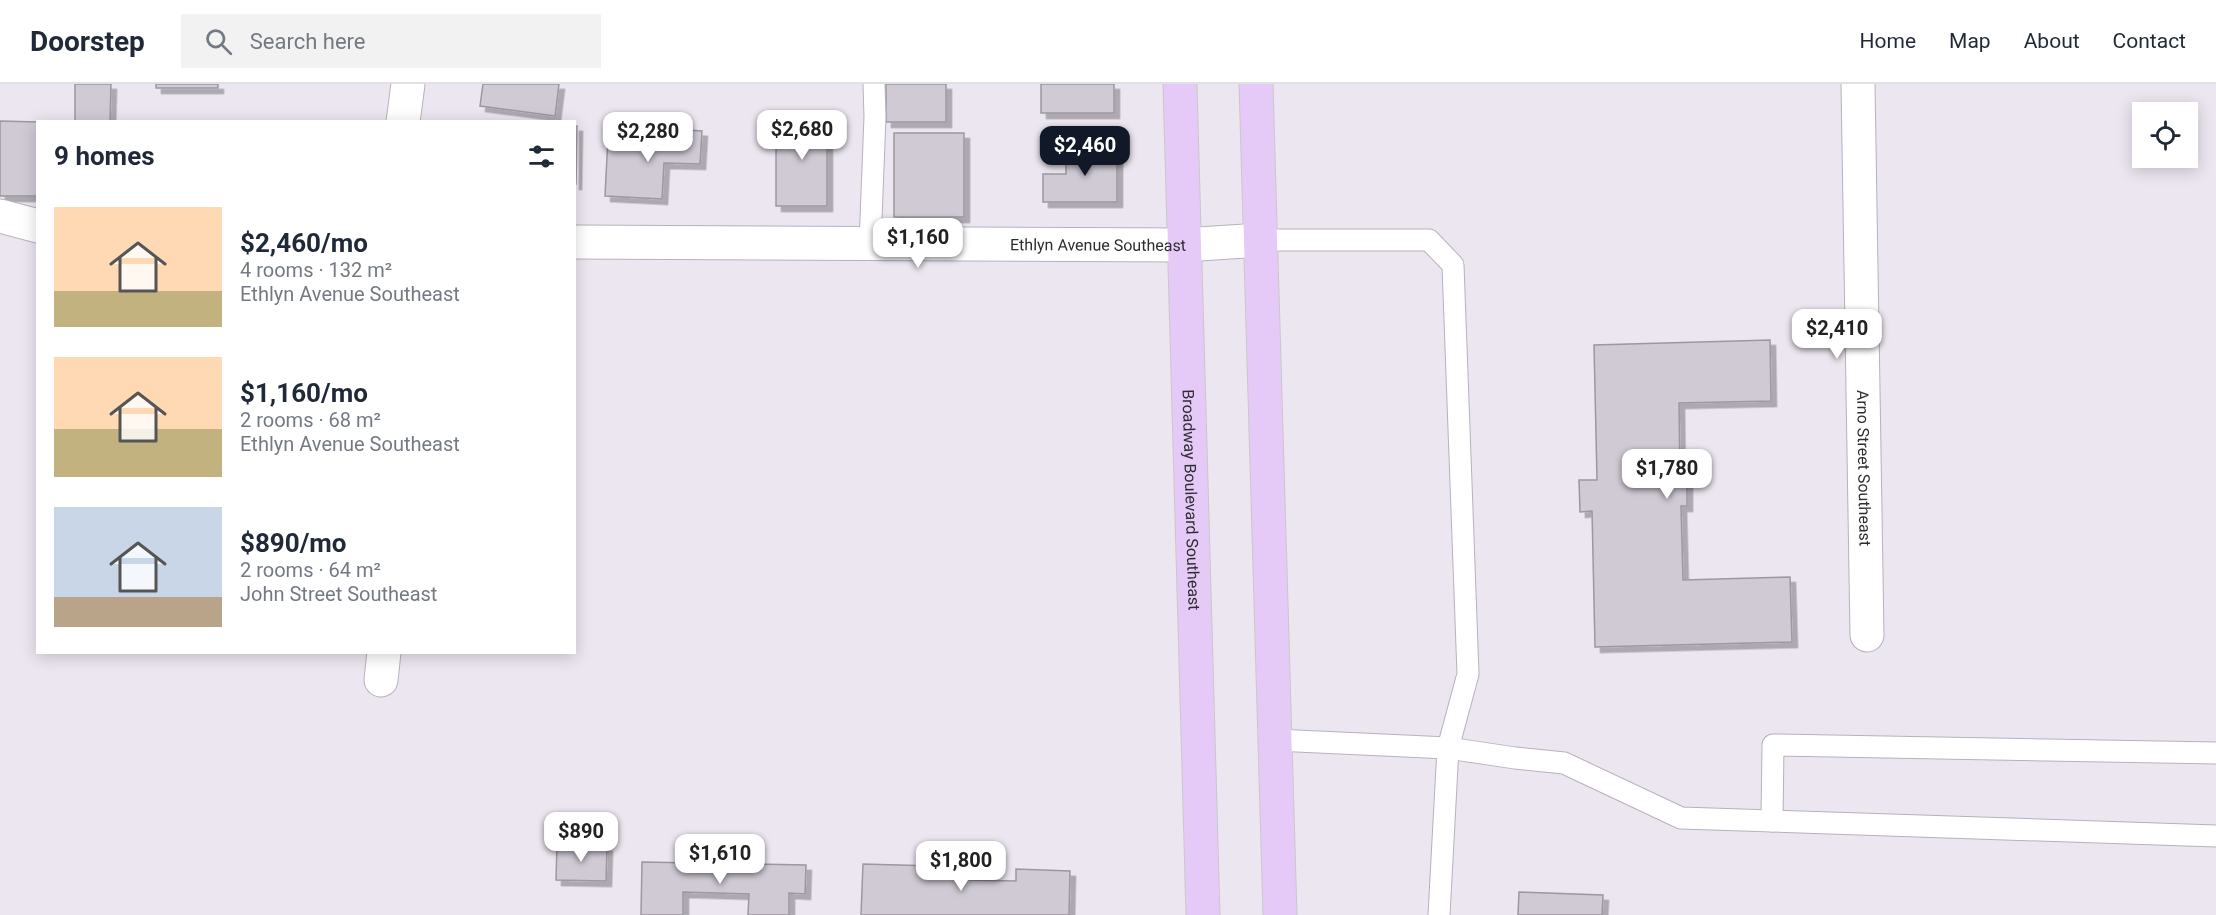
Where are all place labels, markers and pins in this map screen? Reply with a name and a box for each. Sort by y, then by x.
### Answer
pin: $2,680 [753,110,851,161]
pin: $2,280 [599,112,697,163]
pin: $2,460 [1036,126,1134,177]
pin: $1,160 [869,218,967,269]
pin: $2,410 [1788,309,1886,360]
pin: $1,780 [1618,449,1716,500]
pin: $890 [545,812,617,863]
pin: $1,610 [671,834,769,885]
pin: $1,800 [912,841,1010,892]

